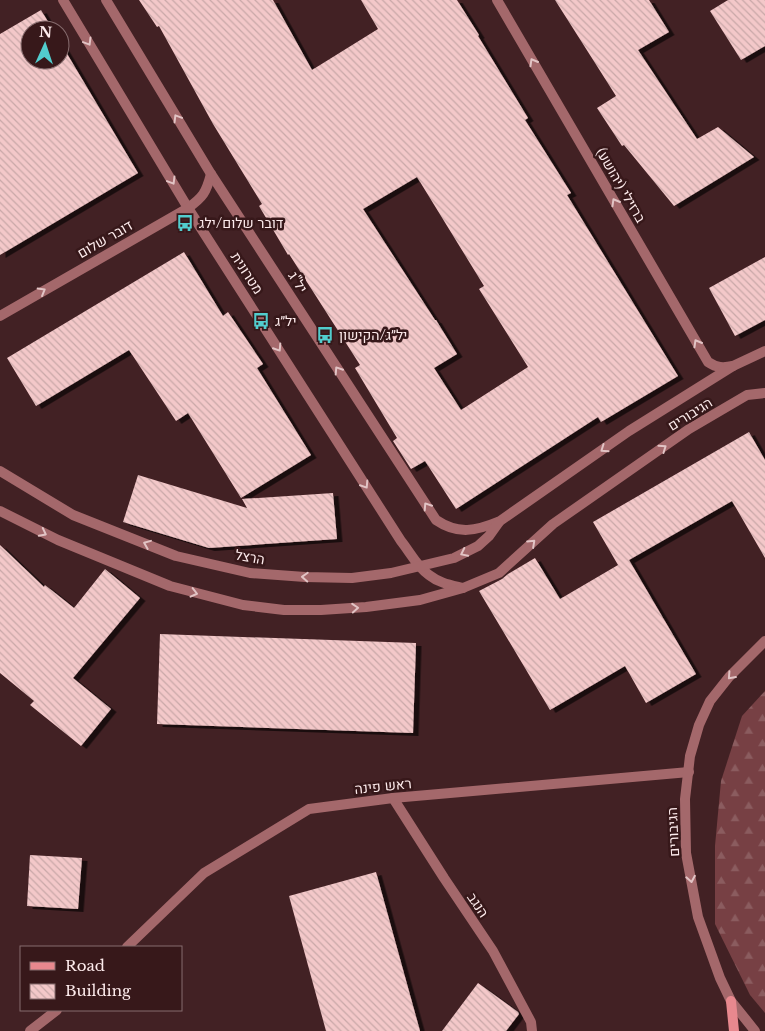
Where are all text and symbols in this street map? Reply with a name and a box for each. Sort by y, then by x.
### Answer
north arrow [20,20,70,70]
text: N [39,23,53,41]
one-way arrow [82,36,92,45]
one-way arrow [530,58,540,67]
one-way arrow [173,114,183,123]
street label: ברזילי (יהושע) [592,144,650,226]
one-way arrow [165,176,175,185]
one-way arrow [612,199,622,208]
bus stop icon: דובר שלום/ילג [175,213,195,233]
place label: דובר שלום/ילג [199,214,283,232]
street label: דובר שלום [74,216,136,262]
street label: מטרונית [227,249,267,297]
street label: יל"ג [284,268,312,296]
one-way arrow [37,288,46,298]
bus stop icon: יל״ג [251,311,271,331]
place label: יל״ג [275,312,296,330]
bus stop icon: יל״ג/הקישון [315,325,335,345]
place label: יל״ג/הקישון [339,326,407,344]
one-way arrow [694,339,704,348]
one-way arrow [272,342,281,351]
one-way arrow [335,366,345,375]
street label: הגיבורים [664,393,716,435]
one-way arrow [600,443,609,452]
one-way arrow [658,444,667,454]
one-way arrow [359,479,369,488]
one-way arrow [424,502,433,512]
one-way arrow [38,527,47,537]
one-way arrow [143,540,152,550]
one-way arrow [526,540,535,549]
street label: הרצל [234,546,266,568]
one-way arrow [460,547,469,557]
one-way arrow [301,572,309,583]
one-way arrow [190,587,198,597]
one-way arrow [351,603,359,614]
one-way arrow [728,670,737,679]
street label: ראש פינה [354,774,412,798]
street label: הגיבורים [663,807,683,857]
one-way arrow [685,874,696,883]
street label: הנגב [463,889,493,921]
legend [20,946,182,1011]
text: Road [65,956,105,975]
text: Building [65,981,132,1000]

